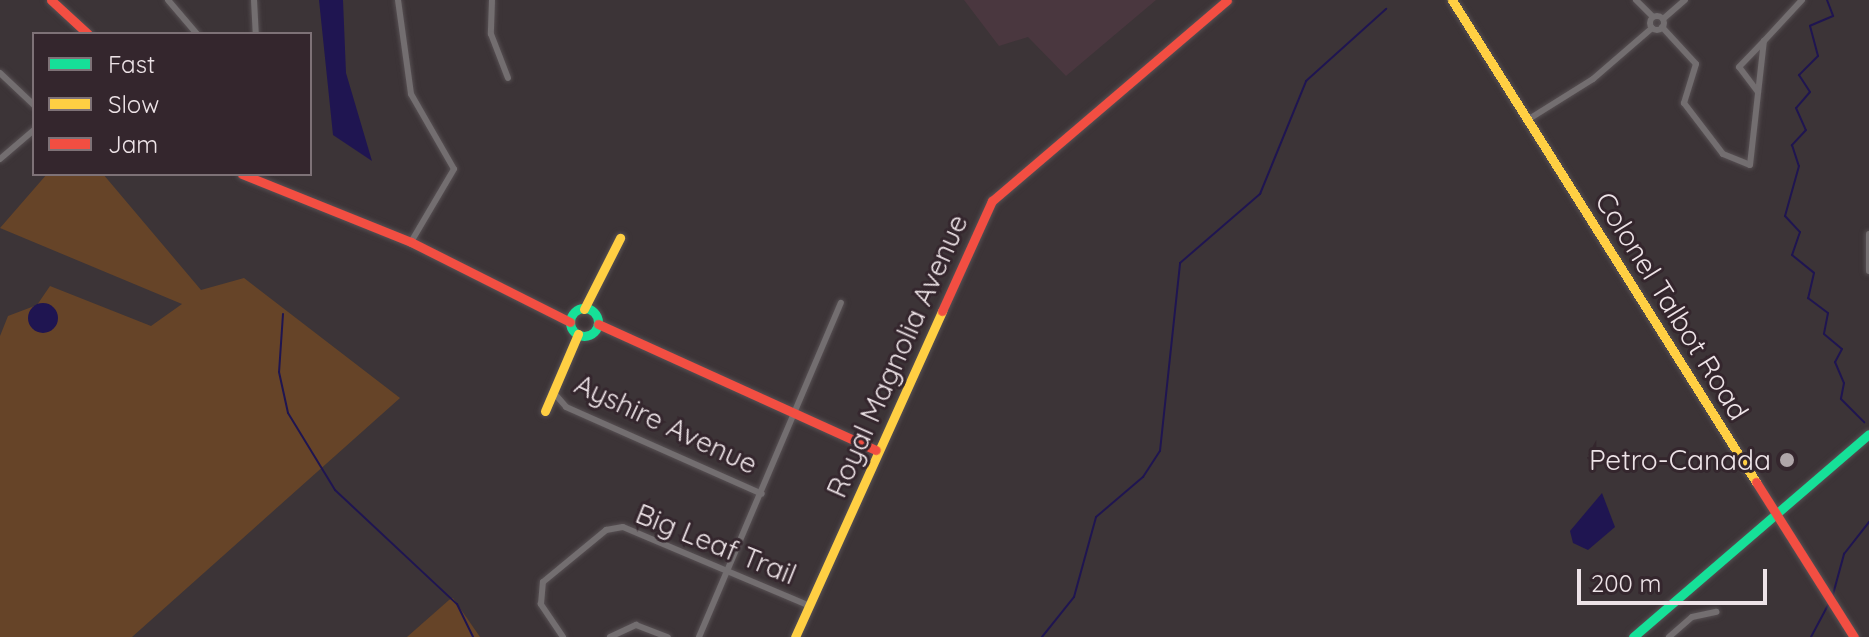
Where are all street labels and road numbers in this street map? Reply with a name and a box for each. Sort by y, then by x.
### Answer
street label: Colonel Talbot Road [1588,186,1756,426]
street label: Royal Magnolia Avenue [819,209,975,503]
street label: Ayshire Avenue [569,367,763,481]
street label: Big Leaf Trail [631,497,801,591]

